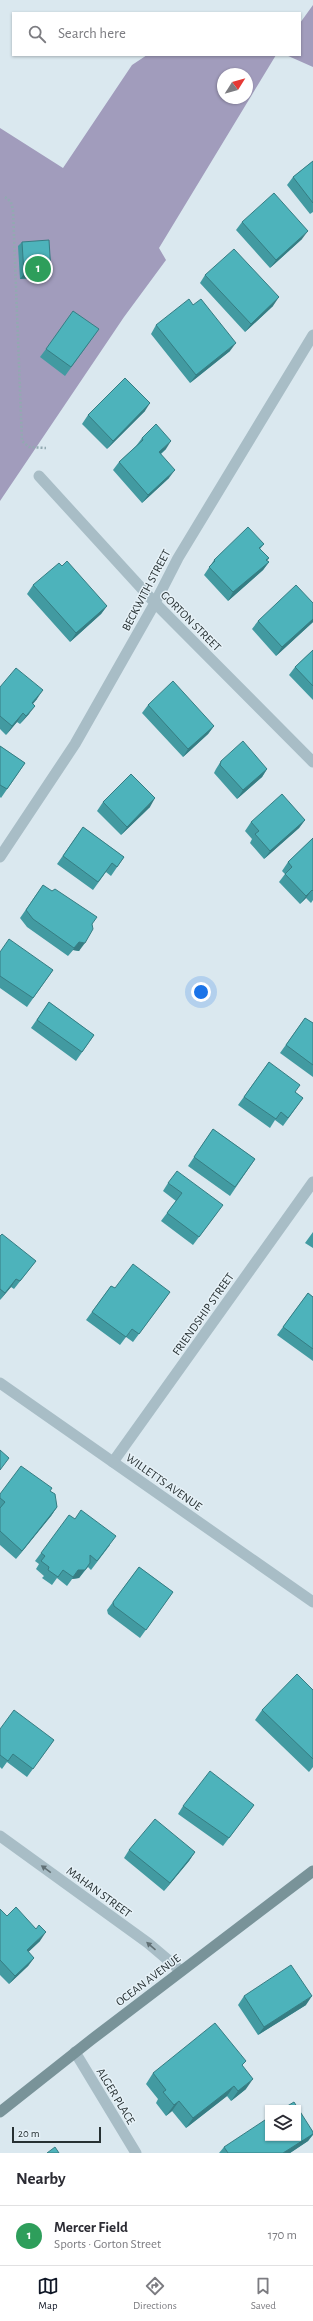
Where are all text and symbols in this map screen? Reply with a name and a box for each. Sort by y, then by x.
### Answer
search box [12,12,301,56]
icon: search [26,23,48,45]
text: Search here [58,26,126,41]
north arrow [217,68,253,104]
pin: 1 [25,254,51,284]
street label: BECKWITH STREET [120,547,173,633]
street label: GORTON STREET [159,589,223,653]
your location [191,982,211,1002]
street label: FRIENDSHIP STREET [170,1270,236,1357]
street label: WILLETTS AVENUE [124,1451,204,1513]
street label: MAHAN STREET [64,1864,134,1920]
one-way arrow [41,1865,51,1873]
one-way arrow [146,1941,156,1950]
street label: OCEAN AVENUE [113,1952,183,2008]
street label: ALGER PLACE [95,2066,138,2126]
map controls [265,2105,301,2141]
button: layers [265,2105,301,2141]
scale bar [12,2125,101,2144]
text: 20 m [18,2128,39,2139]
text: Nearby [16,2170,66,2187]
text: Mercer Field [54,2220,128,2235]
text: 1 [27,2229,31,2242]
text: 170 m [268,2229,297,2242]
text: Sports · Gorton Street [54,2238,161,2251]
tab: Map [37,2275,59,2312]
tab: Directions [133,2275,177,2312]
tab: Saved [251,2275,276,2312]

